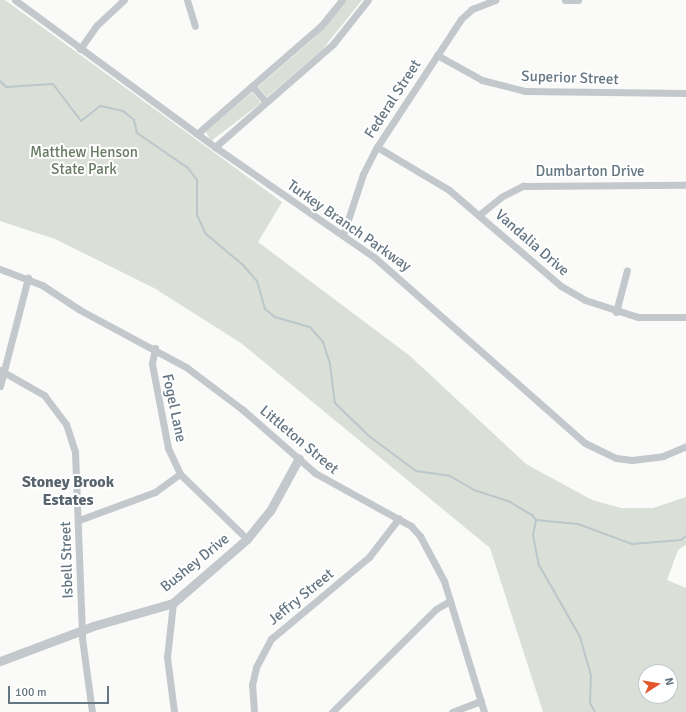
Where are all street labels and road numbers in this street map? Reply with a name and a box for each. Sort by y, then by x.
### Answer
street label: Federal Street [361,56,425,142]
street label: Superior Street [521,67,619,89]
street label: Dumbarton Drive [535,163,645,181]
street label: Turkey Branch Parkway [284,176,414,276]
street label: Vandalia Drive [491,206,573,280]
street label: Fogel Lane [158,372,190,444]
street label: Littleton Street [256,402,342,478]
street label: Isbell Street [57,521,77,599]
street label: Bushey Drive [157,530,233,596]
street label: Jeffry Street [264,565,338,629]

